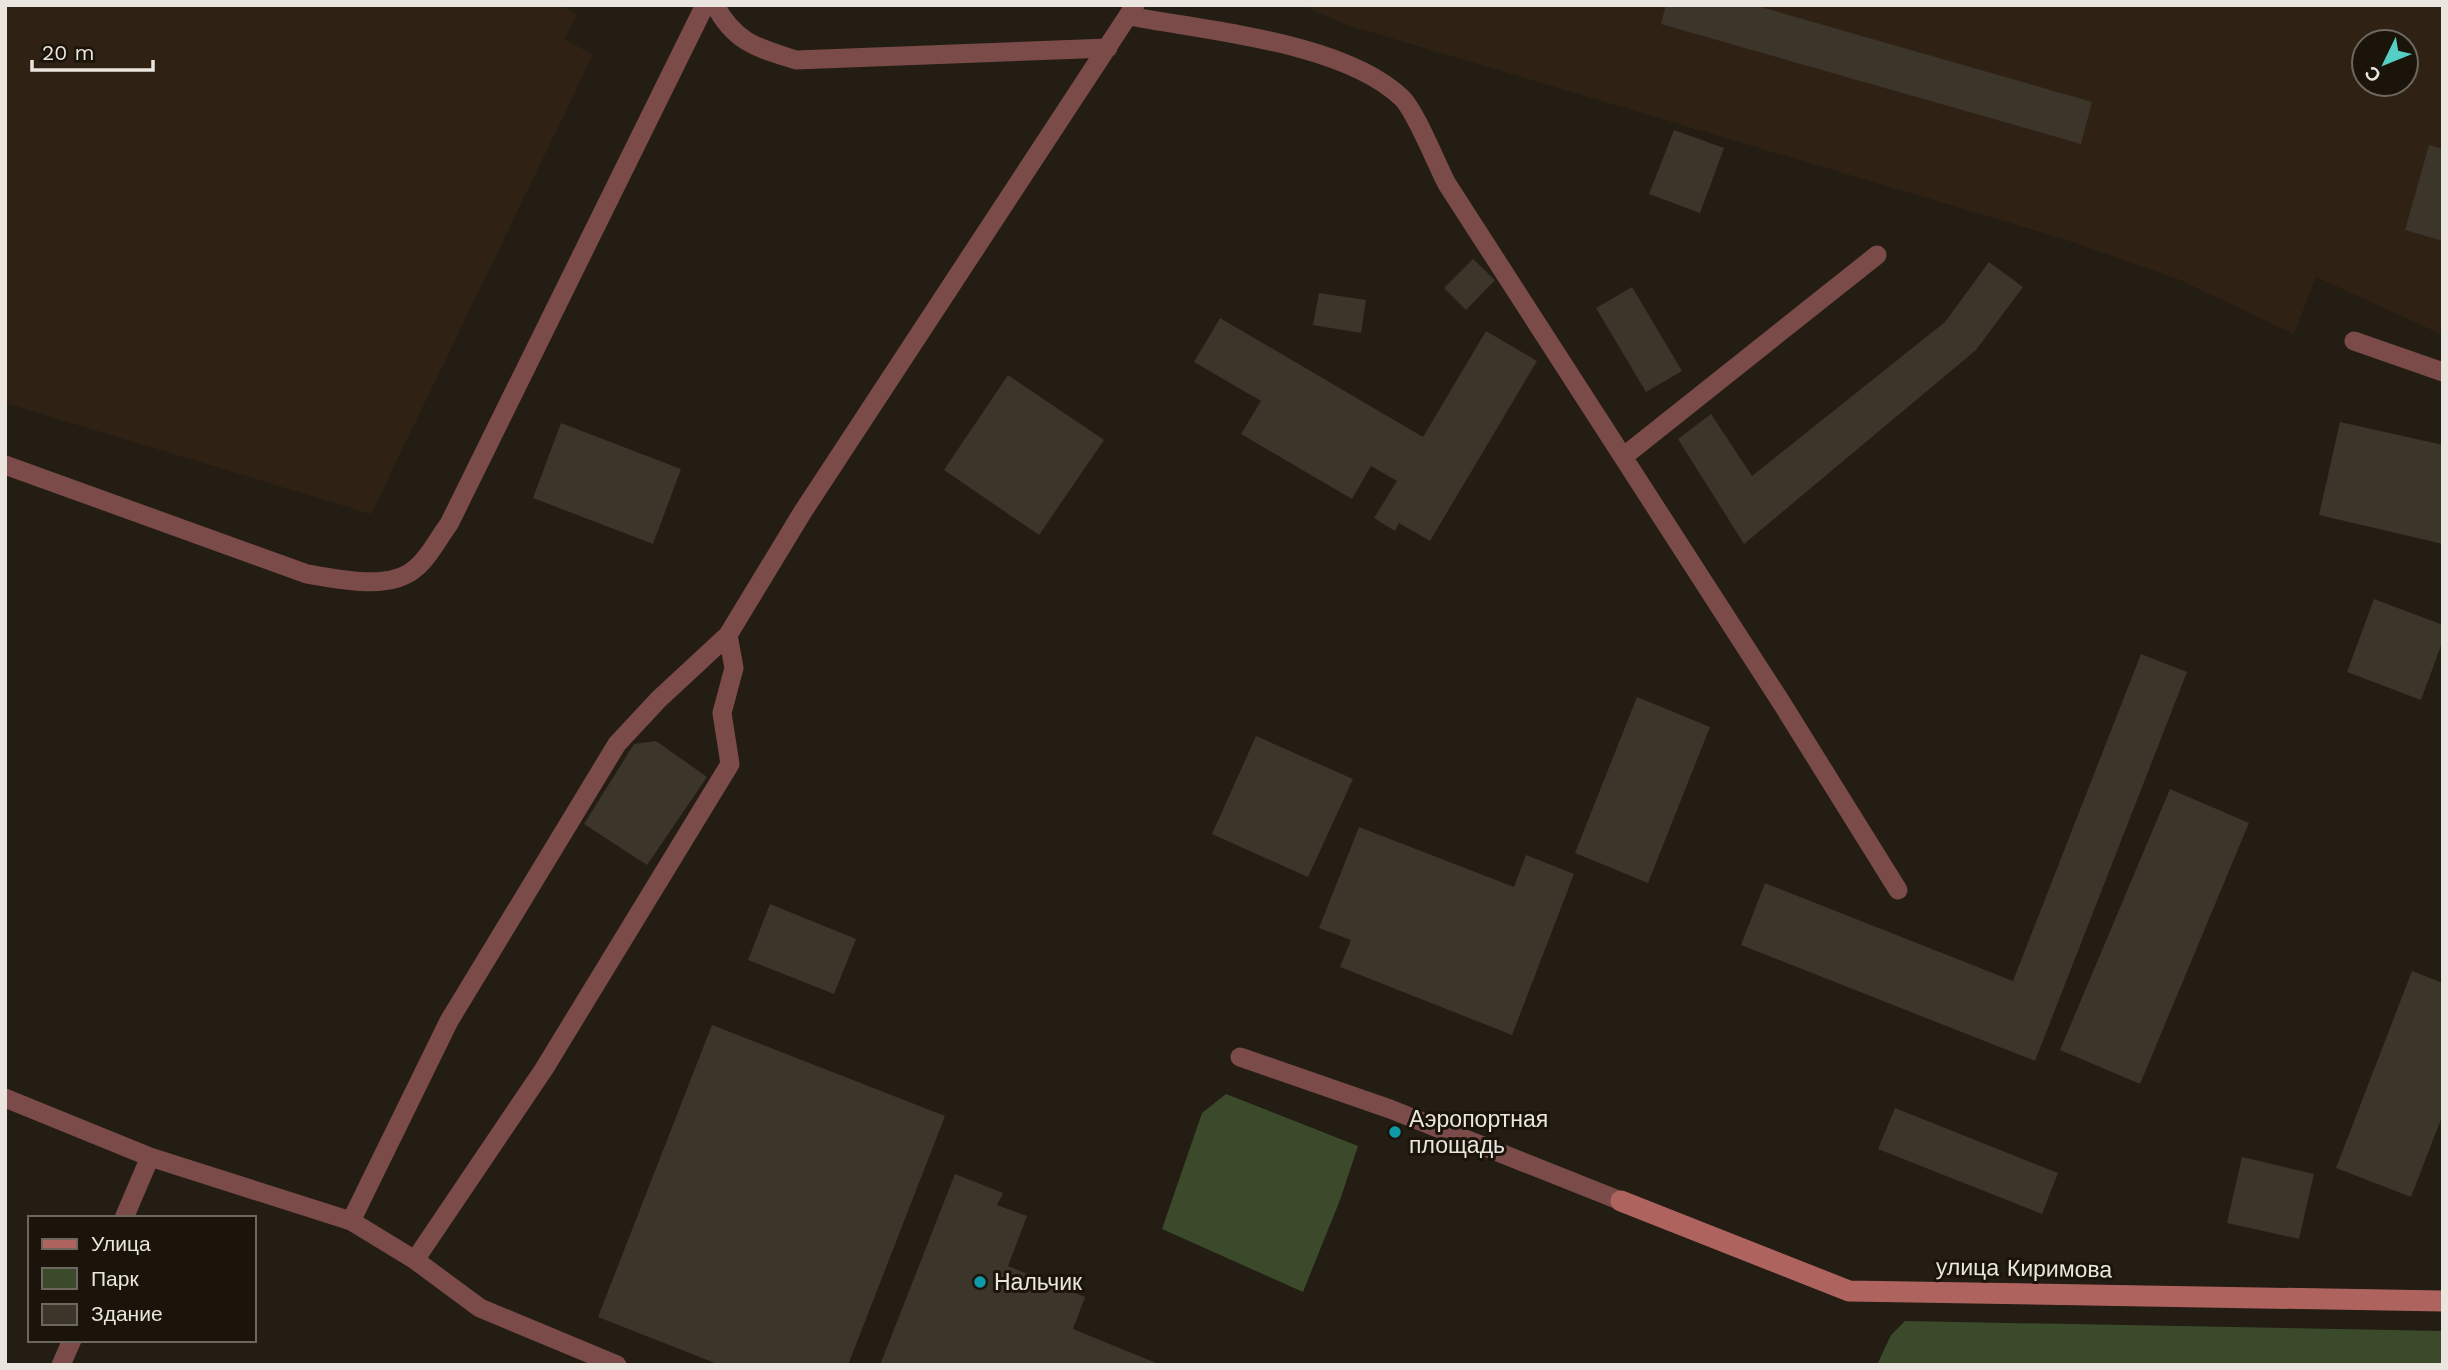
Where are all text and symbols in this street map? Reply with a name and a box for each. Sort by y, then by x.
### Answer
scale bar [32,28,152,72]
north arrow [2350,28,2420,98]
text: 20 m [42,40,94,65]
text: С [2360,61,2386,87]
place label: Аэропортная площадь [1409,1106,1548,1159]
marker: Аэропортная площадь [1387,1124,1403,1140]
legend [28,1216,256,1342]
text: Улица [91,1231,151,1256]
street label: улица Киримова [1936,1253,2113,1284]
text: Парк [91,1266,139,1291]
place label: Нальчик [994,1269,1083,1296]
marker: Нальчик [972,1274,988,1290]
text: Здание [91,1301,163,1326]

